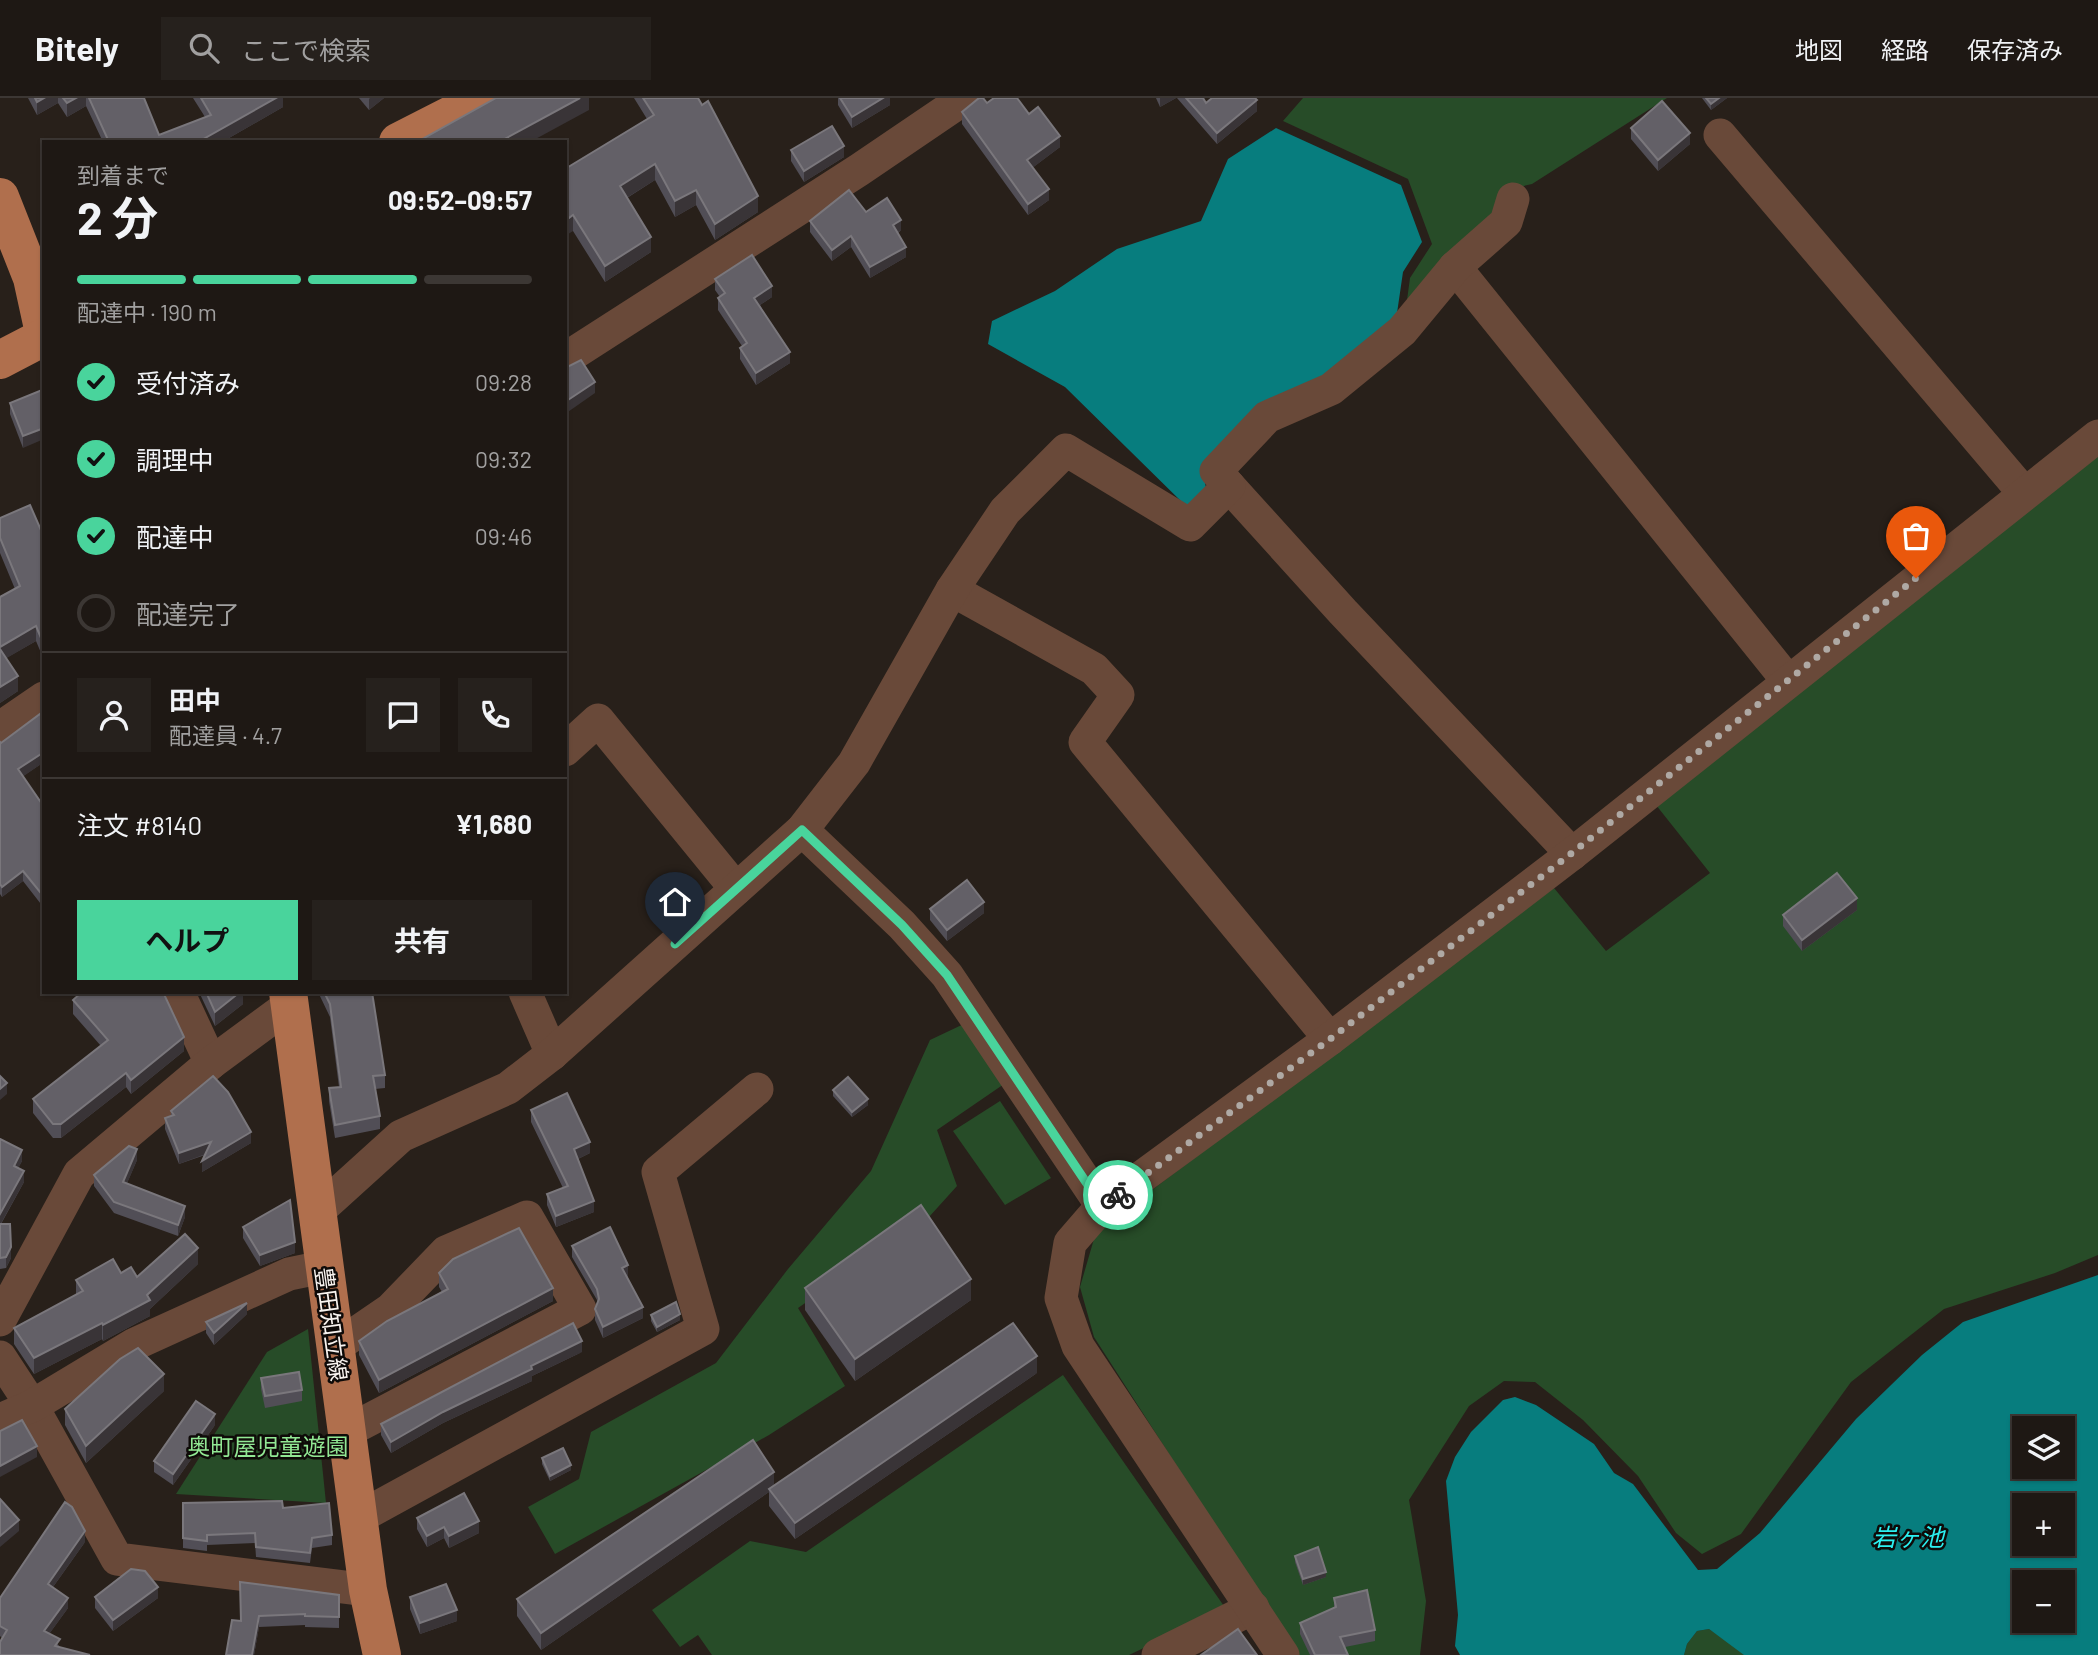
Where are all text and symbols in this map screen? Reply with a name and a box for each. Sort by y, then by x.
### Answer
search box [161,17,651,80]
text: Bitely [35,28,119,68]
icon: search [185,29,223,67]
text: ここで検索 [241,34,371,65]
text: 地図 [1795,35,1843,64]
text: 経路 [1881,35,1929,64]
text: 保存済み [1967,35,2063,64]
text: 到着まで [77,161,169,189]
text: 09:52–09:57 [388,184,532,215]
text: 2 分 [77,189,158,244]
text: 配達中 · 190 m [77,298,217,326]
icon: check [77,363,115,401]
text: 受付済み [136,367,240,398]
text: 09:28 [475,368,532,396]
icon: check [77,440,115,478]
text: 調理中 [136,444,214,475]
text: 09:32 [475,445,532,473]
pin [1886,506,1946,578]
icon: check [77,517,115,555]
icon: bag [1897,517,1935,555]
text: 配達中 [136,521,214,552]
text: 09:46 [475,522,532,550]
text: 配達完了 [136,598,240,629]
button: person [77,678,151,752]
button: chat [366,678,440,752]
button: phone [458,678,532,752]
text: 田中 [169,684,221,715]
text: 配達員 · 4.7 [169,721,282,749]
text: ¥1,680 [455,808,532,839]
text: 注文 #8140 [77,809,202,840]
pin [645,872,705,944]
icon: home [656,883,694,921]
button: ヘルプ [77,900,298,980]
button: 共有 [312,900,532,980]
courier [1083,1160,1153,1230]
icon: bike [1099,1176,1137,1214]
street label: 豊田知立線 [310,1265,354,1383]
map controls [2012,1416,2075,1633]
button: layers [2012,1416,2075,1479]
park label: 奥町屋児童遊園 [188,1432,349,1460]
button: + [2012,1493,2075,1556]
water label: 岩ヶ池 [1872,1522,1946,1551]
button: − [2012,1570,2075,1633]

